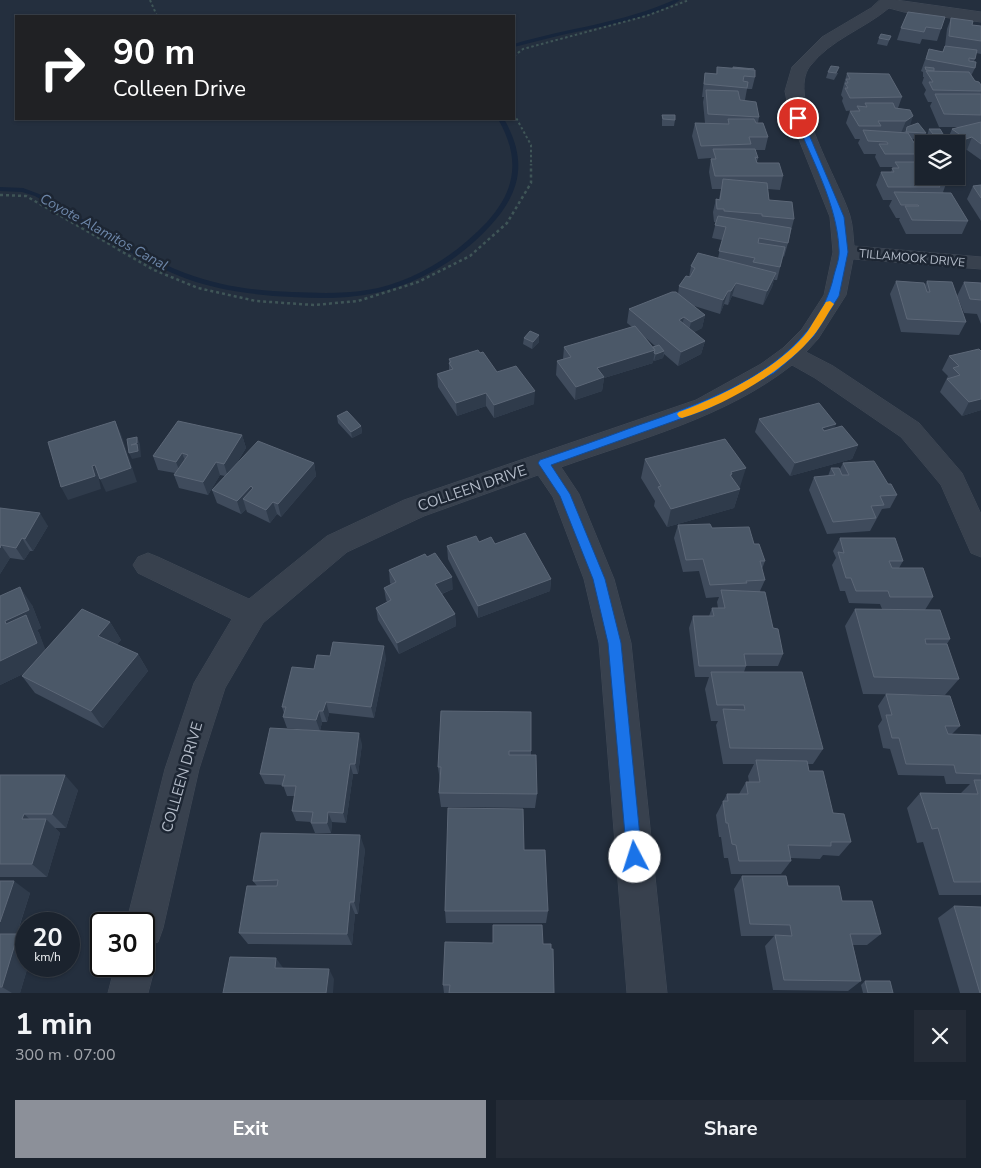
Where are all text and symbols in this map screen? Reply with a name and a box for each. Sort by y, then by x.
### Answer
text: 90 m [113,29,195,76]
icon: right [30,35,95,100]
text: Colleen Drive [113,74,246,104]
pin [777,97,819,139]
icon: arrive [784,104,812,132]
map controls [915,135,965,185]
button: layers [915,135,965,185]
water label: Coyote Alamitos Canal [37,189,171,275]
street label: TILLAMOOK DRIVE [858,245,966,271]
street label: COLLEEN DRIVE [415,460,529,516]
street label: COLLEEN DRIVE [157,719,207,835]
position arrow [608,830,660,882]
speed limit sign: 30 [90,912,155,977]
text: 20 [32,921,63,955]
text: km/h [34,949,61,965]
text: 1 min [15,1004,93,1045]
button: close [914,1010,966,1062]
text: 300 m · 07:00 [15,1044,116,1066]
button: Exit [15,1100,486,1158]
button: Share [496,1100,966,1158]

